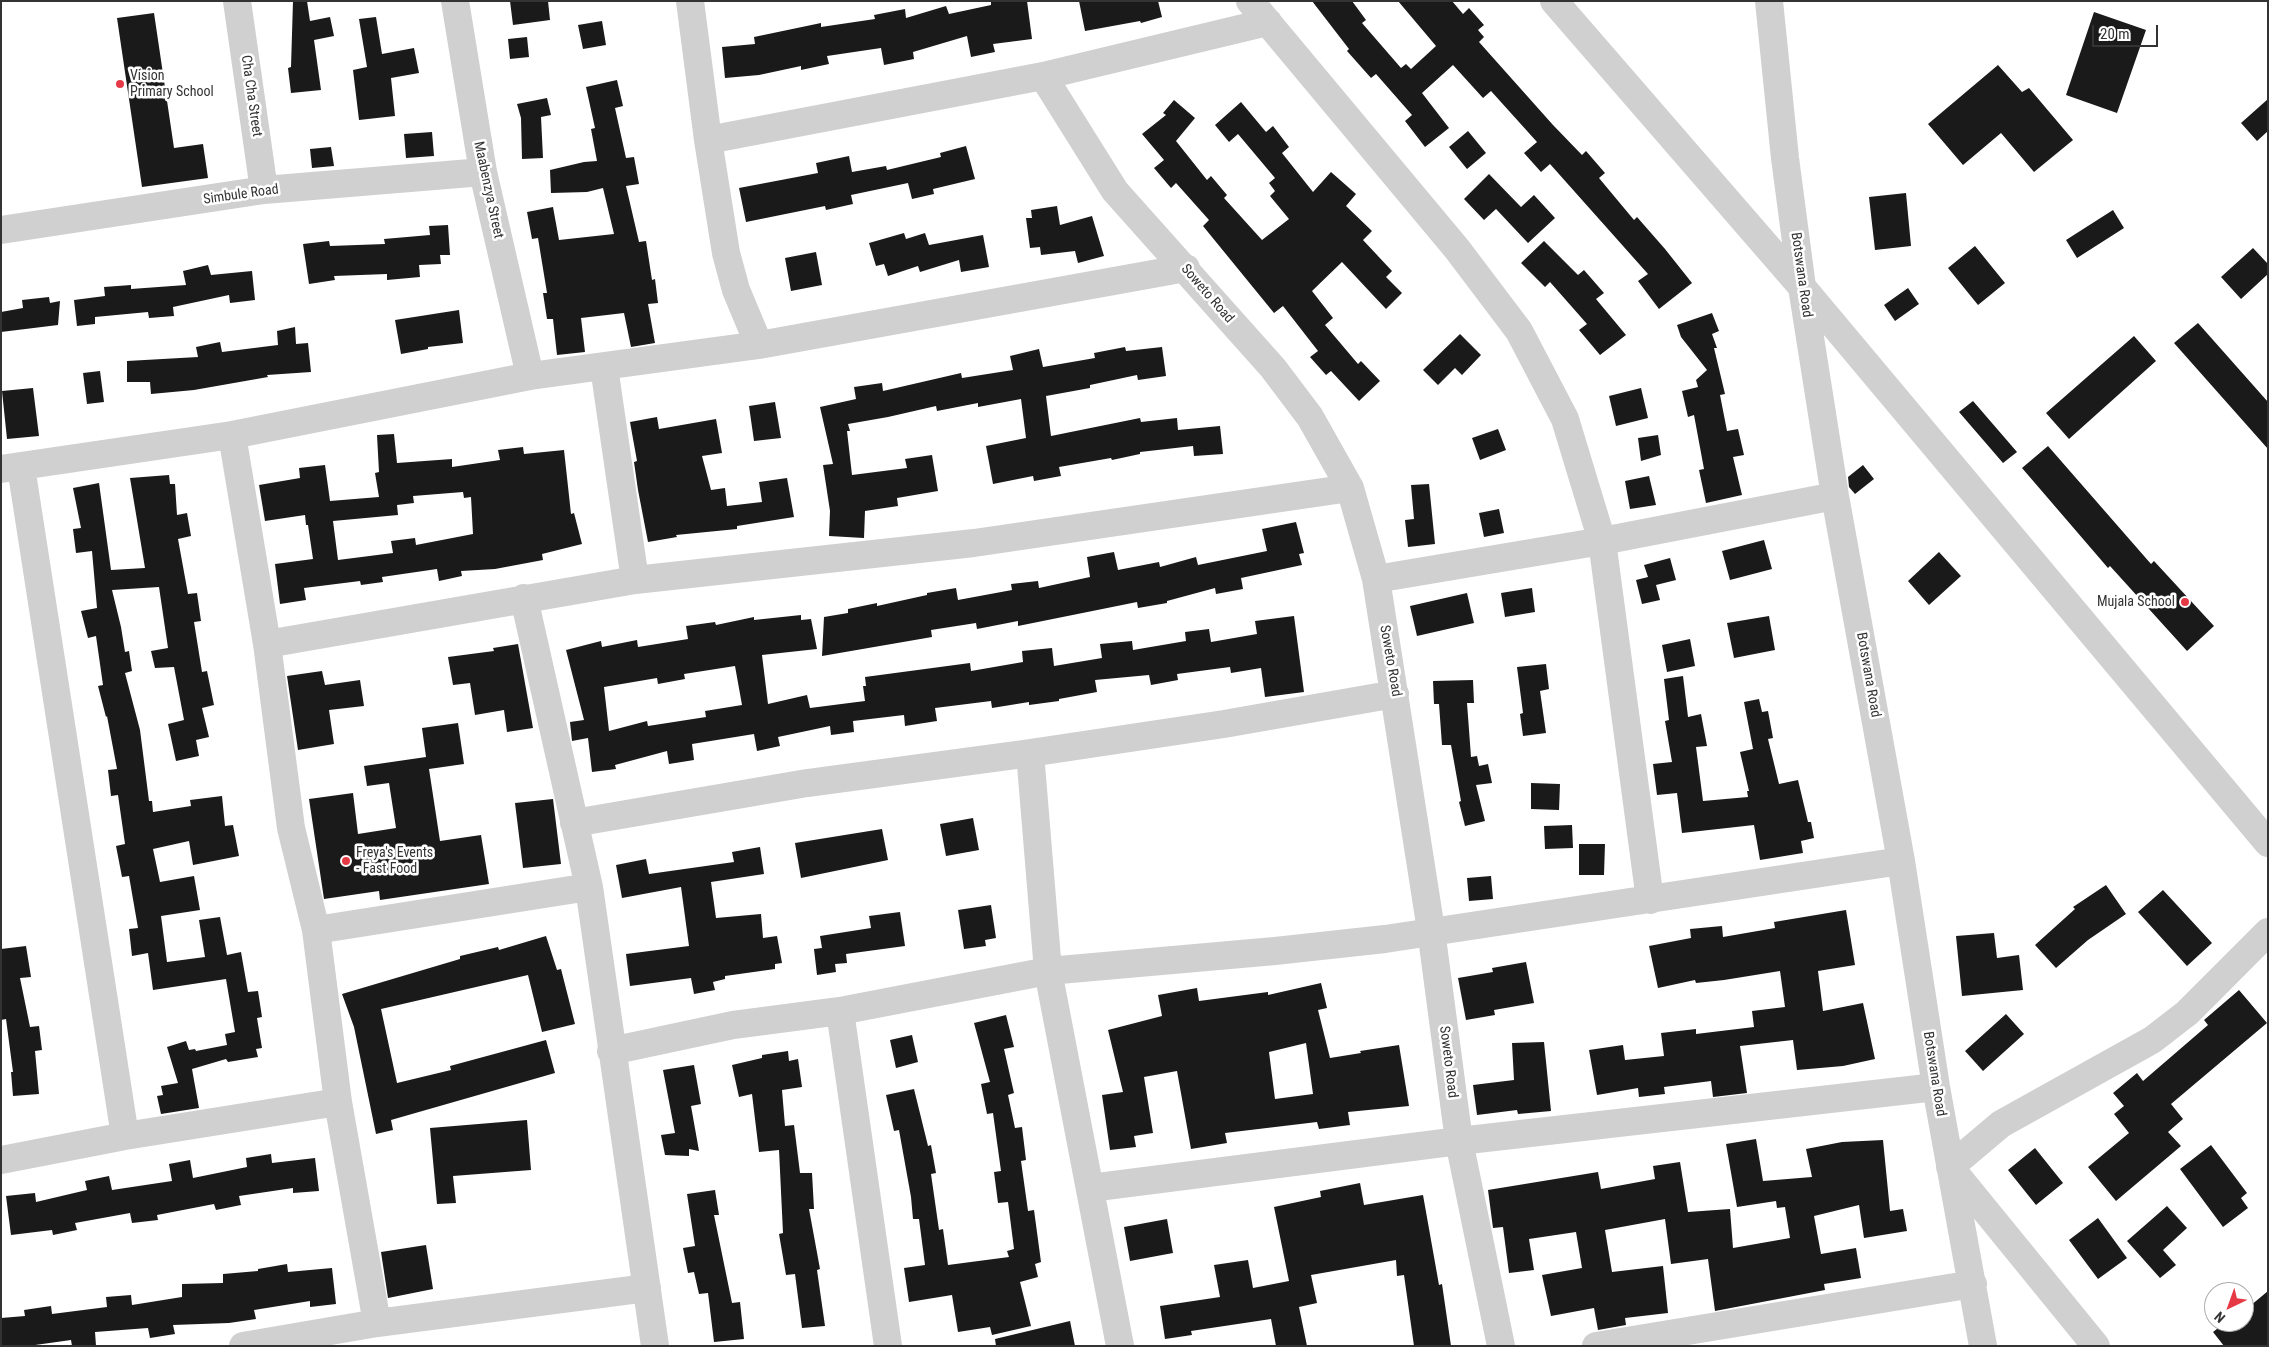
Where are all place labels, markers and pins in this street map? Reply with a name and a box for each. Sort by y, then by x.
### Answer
place label: Vision Primary School [130,68,214,100]
marker: Vision Primary School [114,78,126,90]
place label: Mujala School [2097,594,2175,610]
marker: Mujala School [2179,596,2191,608]
place label: Freya's Events - Fast Food [356,845,433,878]
marker: Freya's Events - Fast Food [340,855,352,867]

